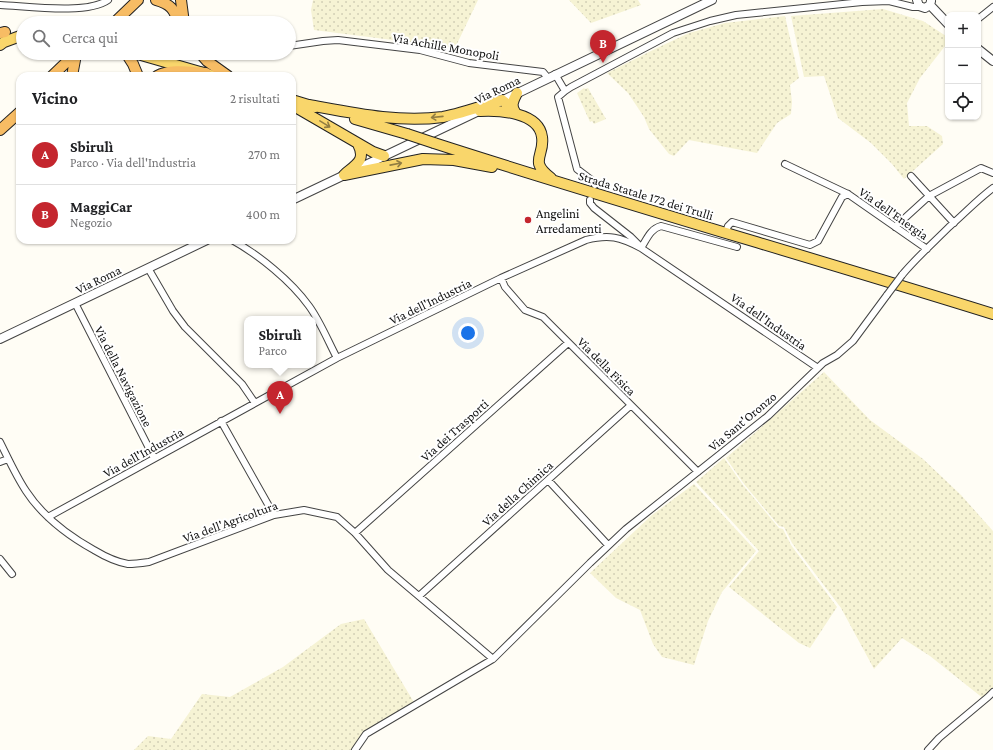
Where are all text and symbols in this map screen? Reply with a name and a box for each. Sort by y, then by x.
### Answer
map controls [945,12,981,120]
button: + [945,12,981,48]
search box [16,16,296,60]
icon: search [30,27,52,49]
text: Cerca qui [62,30,118,46]
street label: Via Achille Monopoli [391,30,501,63]
pin: B [590,30,616,63]
button: − [945,48,981,84]
street label: Via Roma [472,72,523,107]
button: locate [945,84,981,120]
text: Vicino [32,89,78,108]
text: 2 risultati [230,91,280,106]
one-way arrow [431,113,444,121]
one-way arrow [319,121,331,129]
text: Sbirulì [70,139,113,155]
text: A [41,147,49,162]
text: 270 m [248,147,280,162]
text: Parco · Via dell'Industria [70,155,196,170]
one-way arrow [389,160,402,168]
street label: Strada Statale 172 dei Trulli [577,168,716,223]
street label: Via dell'Energia [856,184,931,243]
text: MaggiCar [70,199,132,215]
place label: Angelini Arredamenti [536,206,602,236]
text: B [41,207,49,222]
text: 400 m [246,207,280,222]
text: Negozio [70,215,112,230]
marker: Angelini Arredamenti [523,215,533,225]
street label: Via Roma [73,262,124,297]
street label: Via dell'Industria [387,275,474,328]
street label: Via dell'Industria [728,290,810,353]
popup [244,316,316,368]
street label: Via della Navigazione [92,323,156,429]
your location [458,323,478,343]
text: Sbirulì [258,327,302,343]
street label: Via della Fisica [574,334,639,399]
text: Parco [258,343,287,358]
pin: A [267,381,293,414]
street label: Via Sant'Oronzo [705,389,779,454]
street label: Via dei Trasporti [418,396,492,465]
street label: Via dell'Industria [100,424,186,481]
street label: Via della Chimica [479,458,556,529]
street label: Via dell'Agricoltura [181,497,280,546]

